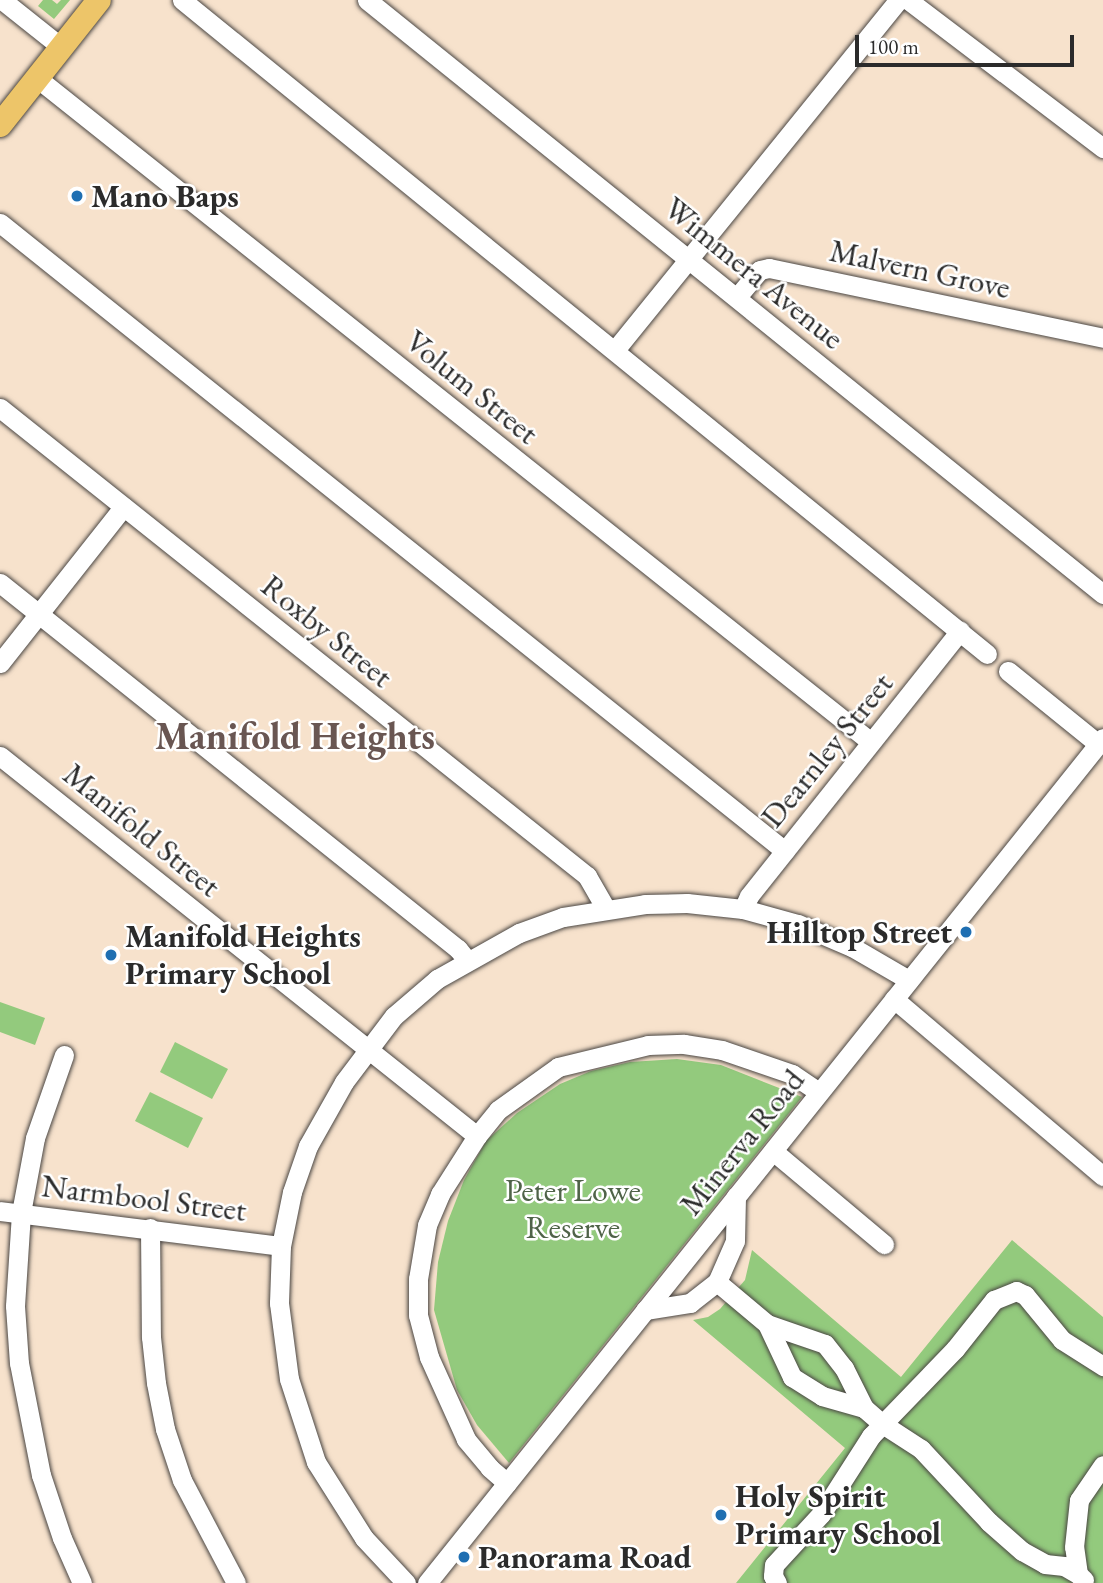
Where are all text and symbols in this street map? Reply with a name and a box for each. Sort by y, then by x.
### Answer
scale bar [858,21,1077,65]
text: 100 m [868,33,919,60]
place label: Mano Baps [91,177,239,215]
marker: Mano Baps [69,188,85,204]
street label: Wimmera Avenue [656,189,852,357]
street label: Malvern Grove [826,231,1014,307]
street label: Volum Street [398,322,546,452]
street label: Roxby Street [254,566,400,696]
street label: Dearnley Street [753,665,901,835]
district label: Manifold Heights [155,713,435,759]
street label: Manifold Street [56,755,228,905]
place label: Hilltop Street [767,913,952,951]
place label: Manifold Heights Primary School [125,918,361,993]
marker: Hilltop Street [958,924,974,940]
marker: Manifold Heights Primary School [103,947,119,963]
street label: Minerva Road [672,1061,812,1223]
street label: Narmbool Street [40,1166,248,1230]
park label: Peter Lowe Reserve [505,1172,641,1247]
place label: Holy Spirit Primary School [735,1478,941,1553]
marker: Holy Spirit Primary School [713,1507,729,1523]
place label: Panorama Road [478,1538,692,1576]
marker: Panorama Road [456,1549,472,1565]

